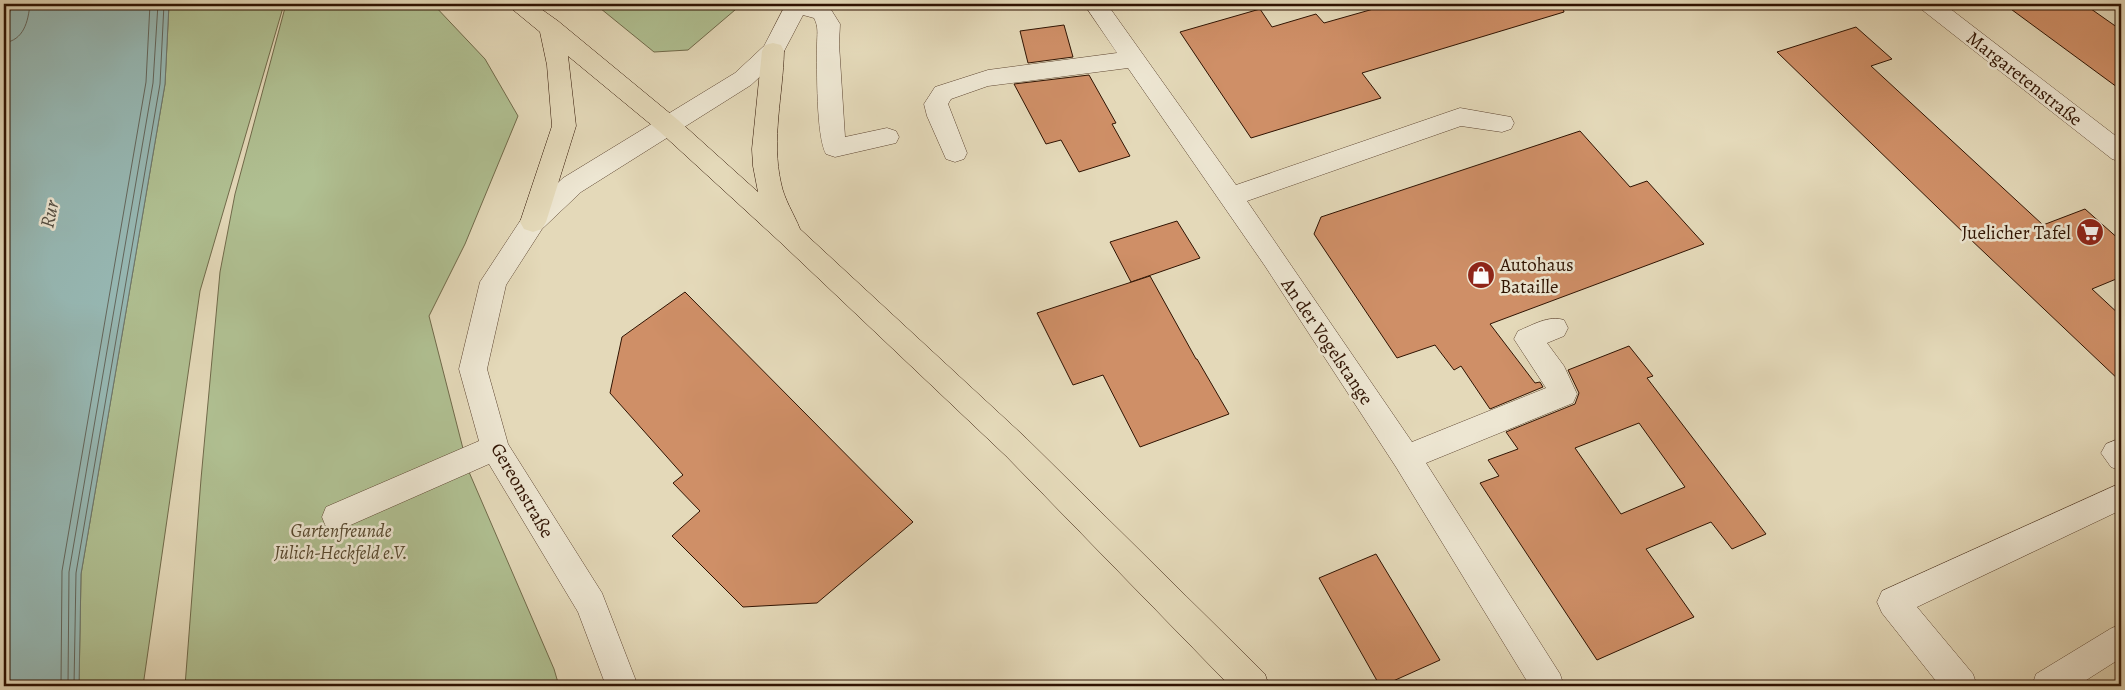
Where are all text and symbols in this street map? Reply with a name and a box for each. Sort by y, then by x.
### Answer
street label: Margaretenstraße [1961,25,2088,132]
water label: Rur [33,197,66,230]
supermarket icon: Juelicher Tafel [2075,217,2105,247]
place label: Juelicher Tafel [1961,220,2071,246]
place label: Autohaus Bataille [1499,252,1574,300]
shop icon: Autohaus Bataille [1466,260,1496,290]
street label: An der Vogelstange [1274,272,1379,410]
street label: Gereonstraße [484,438,560,543]
park label: Gartenfreunde Jülich-Heckfeld e.V. [273,518,408,566]

